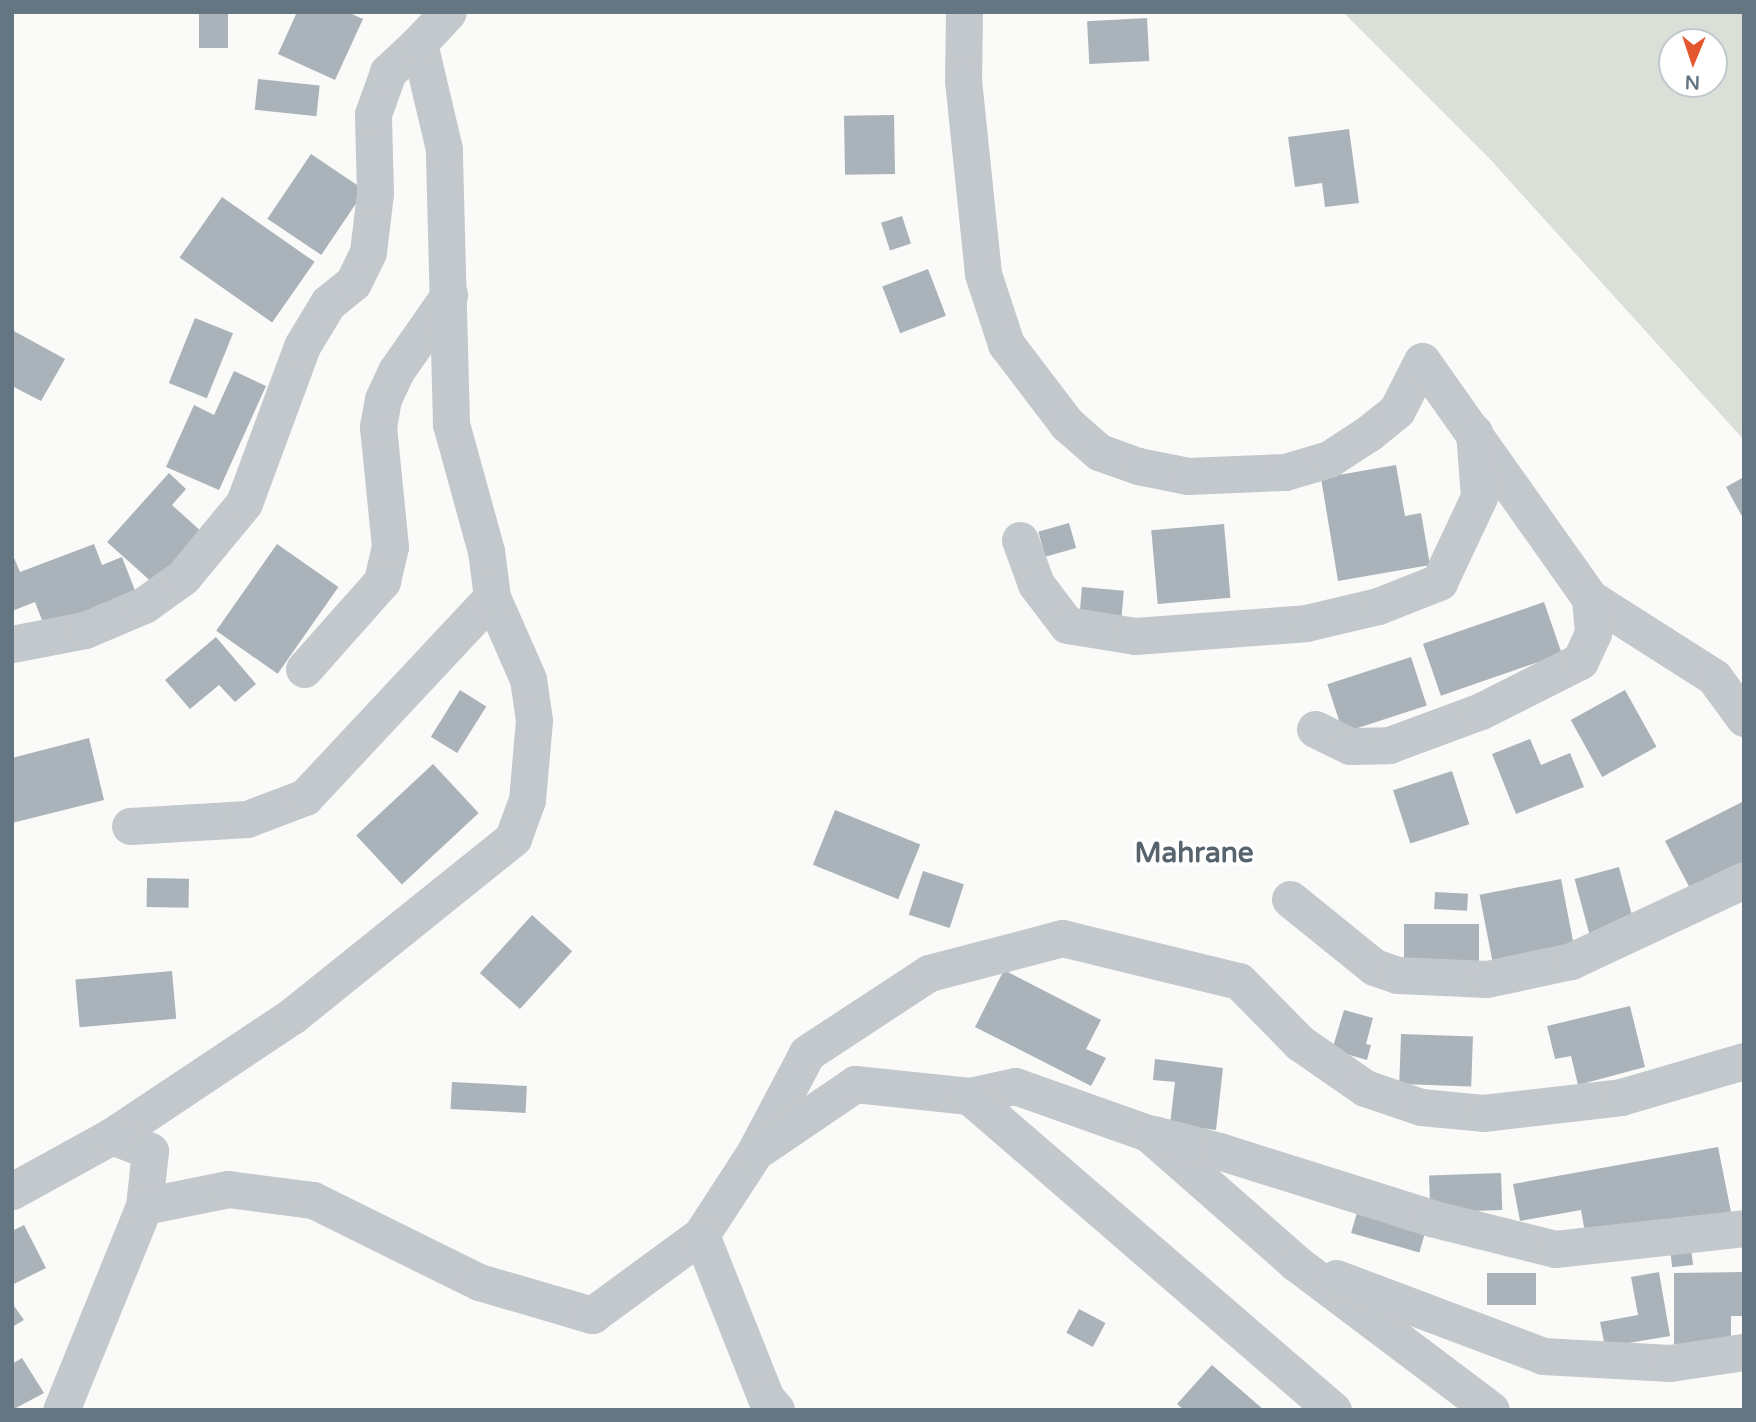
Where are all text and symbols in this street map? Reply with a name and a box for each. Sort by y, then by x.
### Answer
north arrow [1658,28,1728,98]
text: N [1684,71,1700,93]
district label: Mahrane [1134,836,1254,870]

